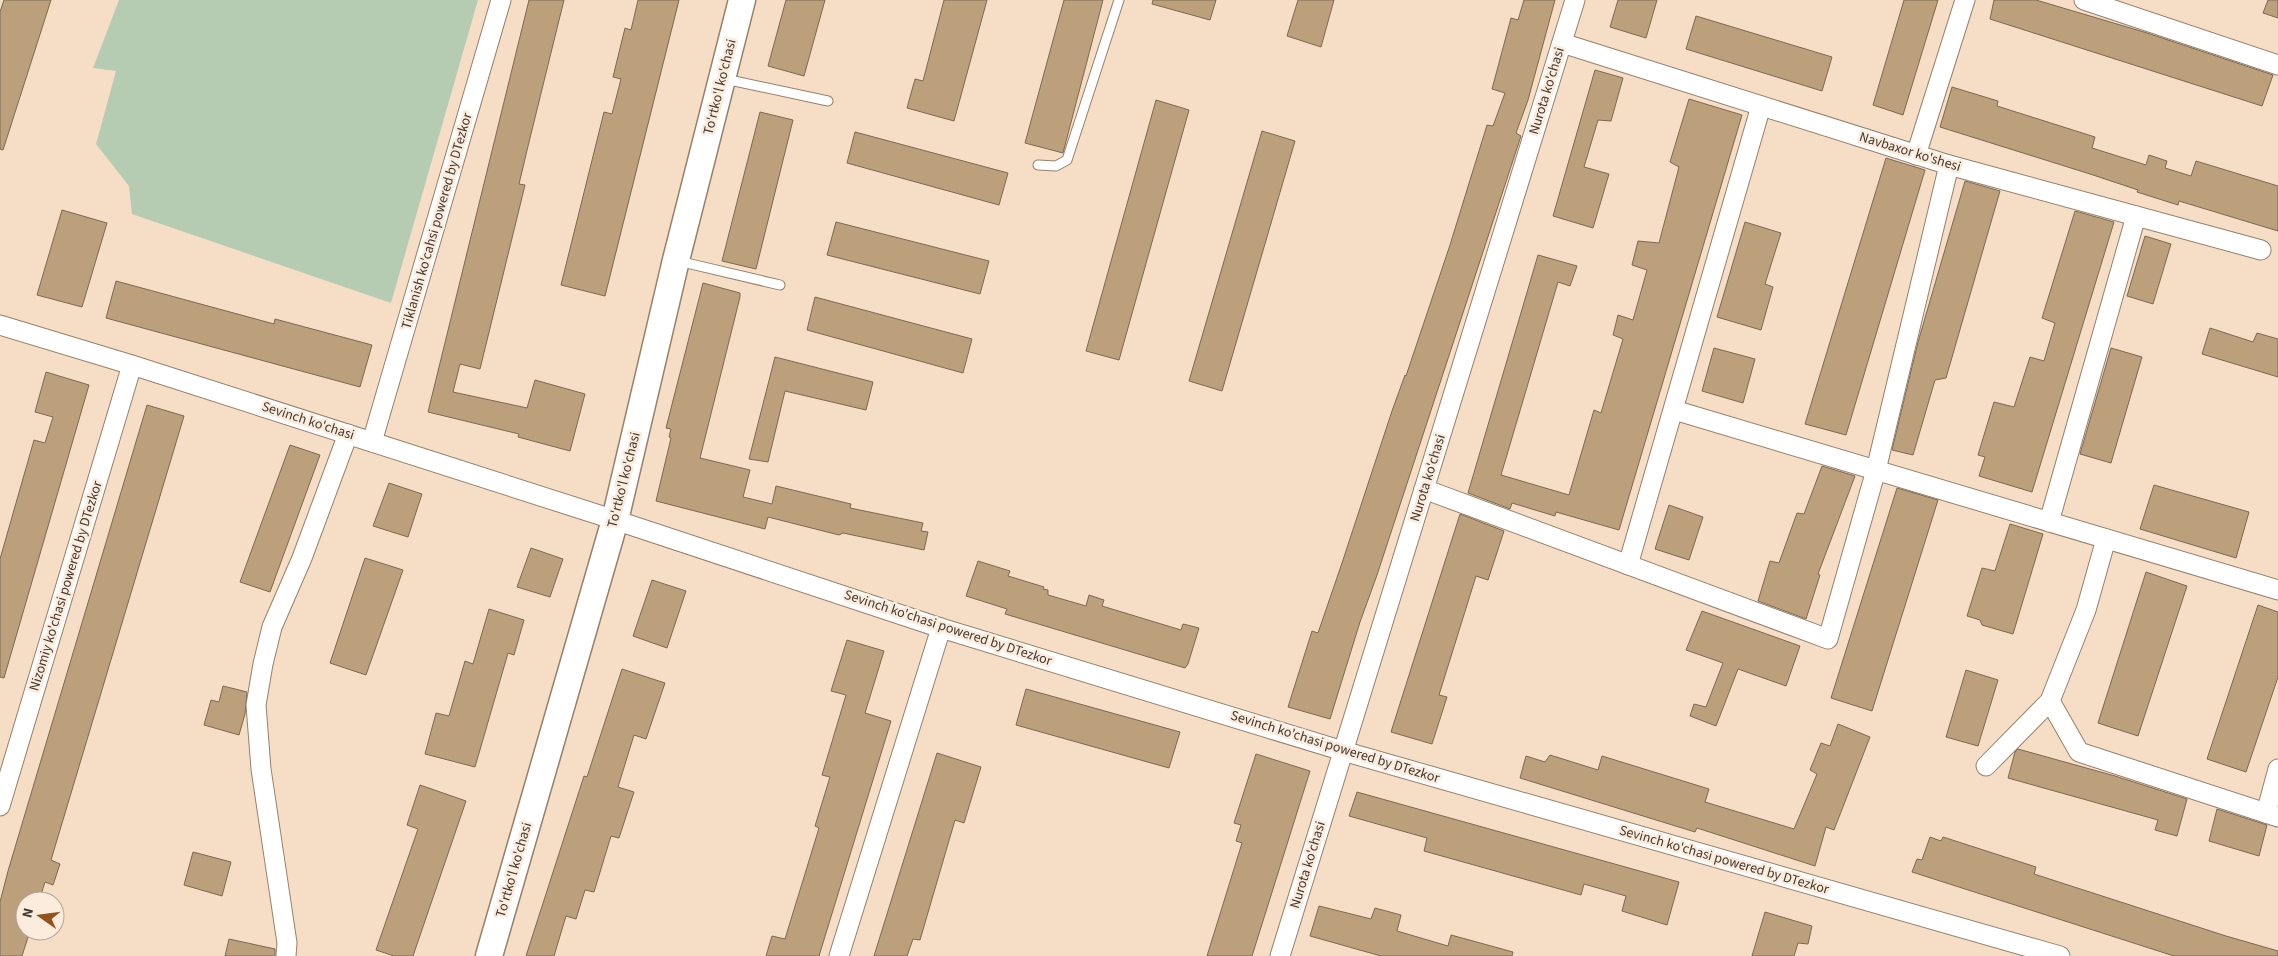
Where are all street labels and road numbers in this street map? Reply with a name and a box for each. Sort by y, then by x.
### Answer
street label: To'rtko'l ko'chasi [698,37,742,137]
street label: Nurota ko'chasi [1524,45,1570,137]
street label: Tiklanish ko'cahsi powered by DTezkor [396,110,478,332]
street label: Navbaxor ko'shesi [1857,127,1963,177]
street label: Sevinch ko'chasi [259,397,357,445]
street label: To'rtko'l ko'chasi [602,430,646,530]
street label: Nurota ko'chasi [1405,432,1451,524]
street label: Nizomiy ko'chasi powered by DTezkor [24,478,108,694]
street label: Sevinch ko'chasi powered by DTezkor [842,585,1055,671]
street label: Sevinch ko'chasi powered by DTezkor [1228,706,1442,788]
street label: Nurota ko'chasi [1285,819,1331,911]
street label: To'rtko'l ko'chasi [491,820,537,920]
street label: Sevinch ko'chasi powered by DTezkor [1617,820,1831,900]

